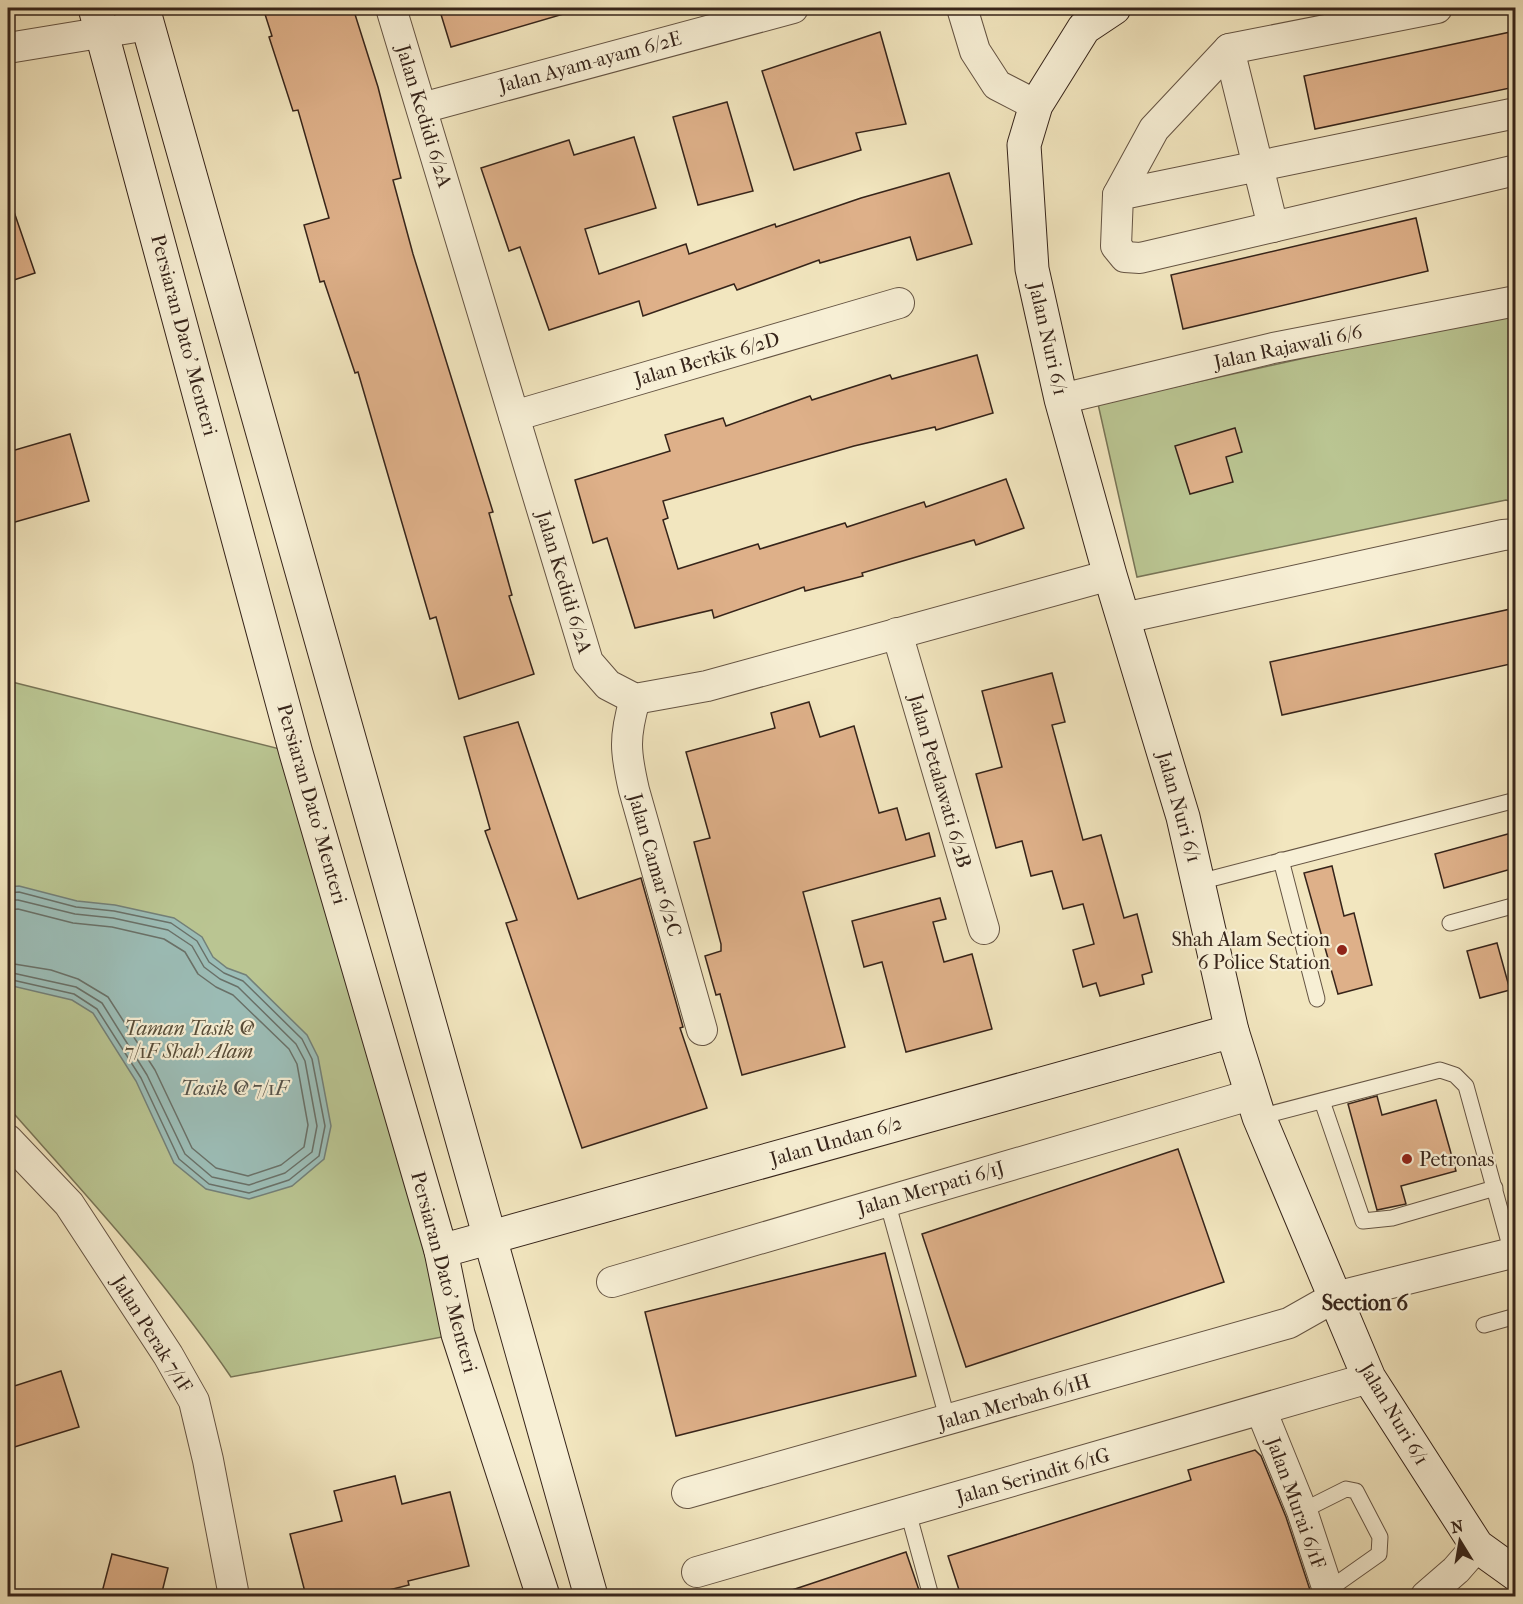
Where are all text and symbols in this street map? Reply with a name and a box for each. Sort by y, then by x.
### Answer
street label: Jalan Ayam-ayam 6/2E [494,27,684,98]
street label: Jalan Kedidi 6/2A [391,40,457,191]
street label: Persiaran Dato' Menteri [146,232,222,438]
street label: Jalan Nuri 6/1 [1023,279,1072,397]
street label: Jalan Rajawali 6/6 [1210,320,1365,374]
street label: Jalan Berkik 6/2D [630,327,782,391]
street label: Jalan Kedidi 6/2A [531,506,597,657]
street label: Jalan Petalawati 6/2B [904,690,976,870]
street label: Persiaran Dato' Menteri [272,701,352,907]
street label: Jalan Nuri 6/1 [1152,747,1206,865]
street label: Jalan Camar 6/2C [623,789,686,939]
place label: Shah Alam Section 6 Police Station [1171,928,1330,974]
marker: Shah Alam Section 6 Police Station [1335,943,1349,957]
park label: Taman Tasik @ 7/1F Shah Alam [124,1017,255,1063]
water label: Tasik @ 7/1F [180,1076,290,1100]
street label: Jalan Undan 6/2 [765,1111,905,1171]
place label: Petronas [1419,1148,1494,1171]
marker: Petronas [1400,1152,1414,1166]
street label: Jalan Merpati 6/1J [853,1156,1007,1221]
street label: Persiaran Dato' Menteri [406,1169,482,1375]
street label: Jalan Perak 7/1F [106,1270,197,1397]
district label: Section 6 [1322,1290,1409,1316]
street label: Jalan Nuri 6/1 [1354,1357,1433,1469]
street label: Jalan Merbah 6/1H [933,1369,1093,1435]
street label: Jalan Murai 6/1F [1261,1432,1330,1572]
street label: Jalan Serindit 6/1G [952,1443,1112,1509]
north arrow [1430,1511,1490,1571]
text: N [1449,1516,1466,1537]

